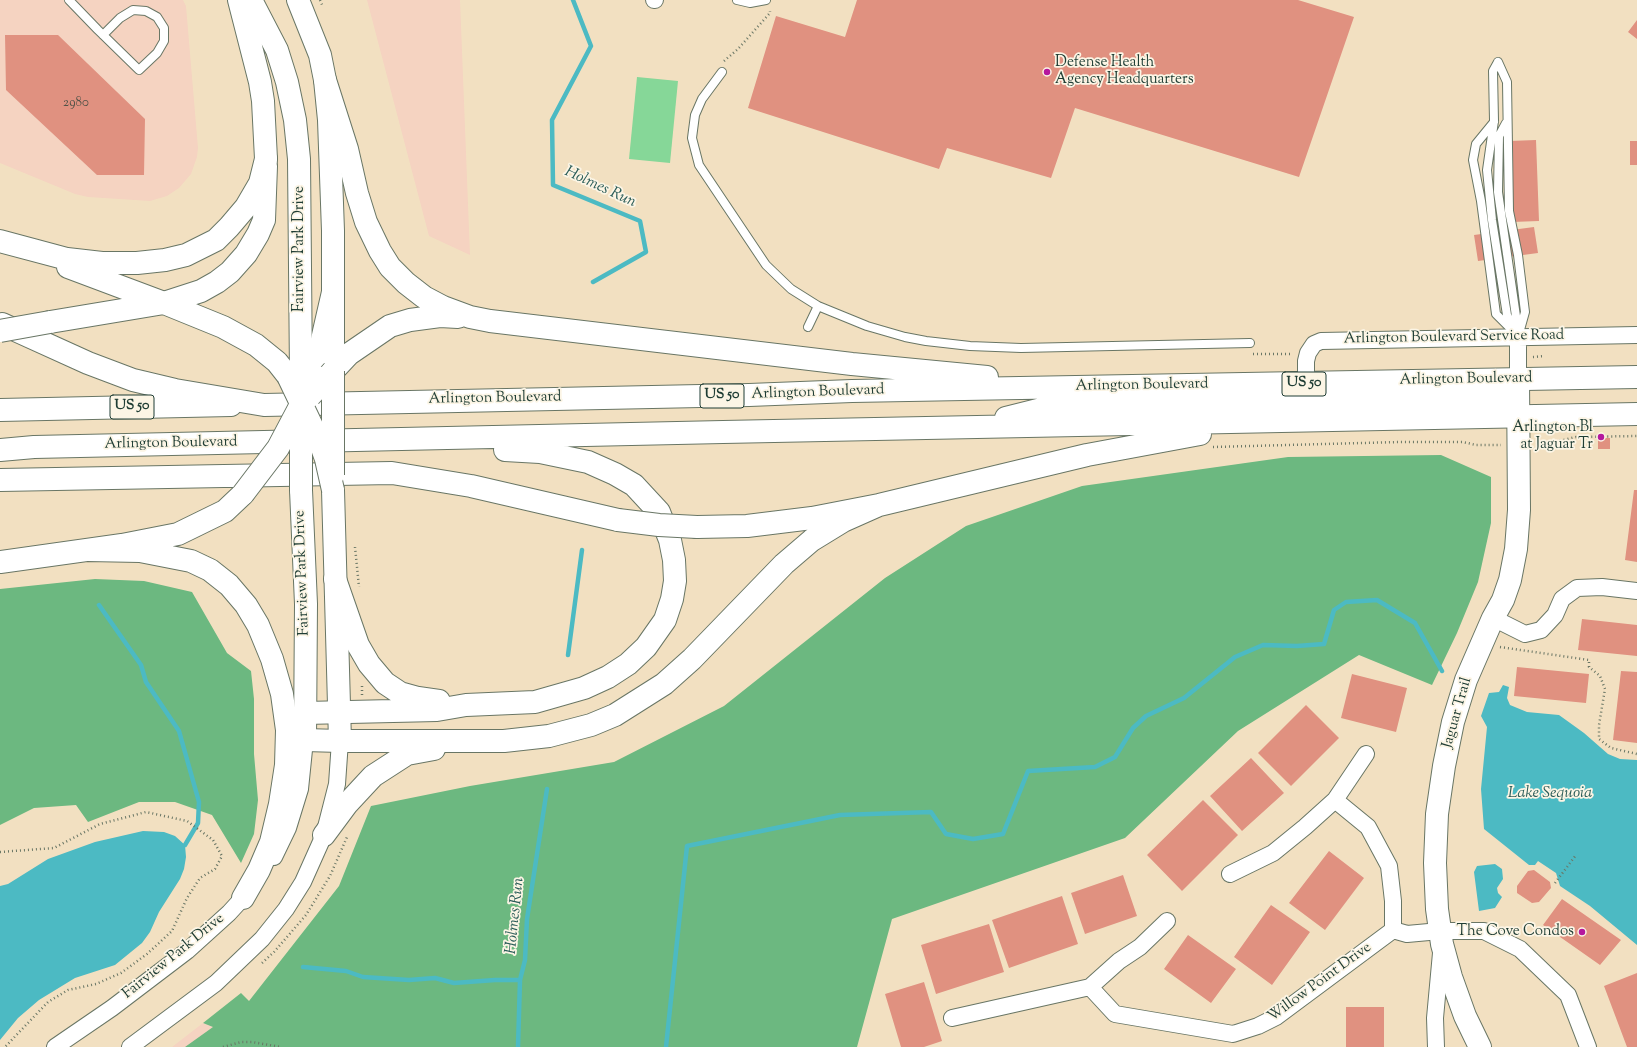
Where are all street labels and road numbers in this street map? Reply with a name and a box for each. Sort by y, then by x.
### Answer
street label: Fairview Park Drive [291,186,309,312]
street label: Arlington Boulevard Service Road [1344,327,1564,349]
street label: Arlington Boulevard [1399,370,1533,390]
road number: US 50 [1282,372,1326,396]
street label: Arlington Boulevard [1075,376,1209,396]
street label: Arlington Boulevard [751,382,885,404]
road number: US 50 [700,384,744,408]
street label: Arlington Boulevard [428,389,562,409]
road number: US 50 [110,395,154,419]
street label: Arlington Boulevard [104,434,238,454]
street label: Fairview Park Drive [292,510,314,636]
street label: Jaguar Trail [1439,676,1477,750]
street label: Fairview Park Drive [119,910,229,1004]
street label: Willow Point Drive [1265,939,1375,1027]

